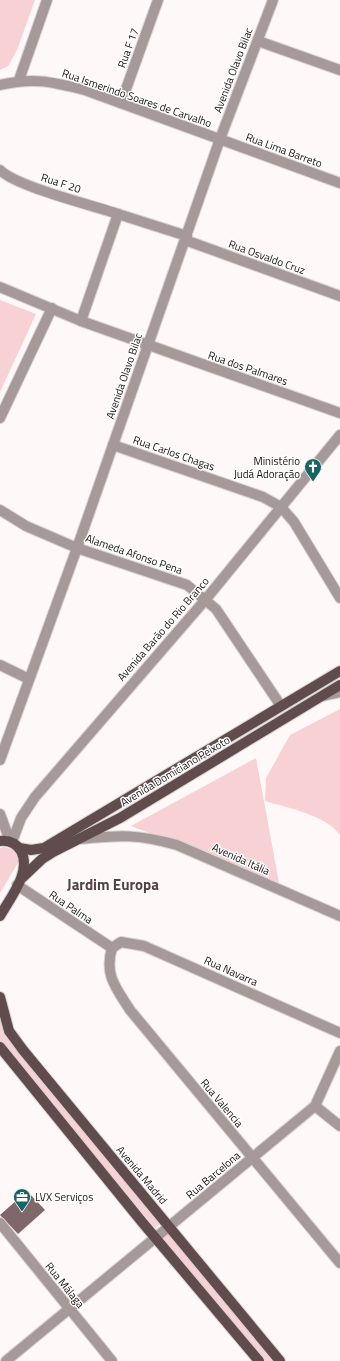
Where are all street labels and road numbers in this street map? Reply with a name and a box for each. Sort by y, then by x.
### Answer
street label: Avenida Olavo Bilac [209,25,257,115]
street label: Rua F 17 [113,26,143,70]
street label: Rua Ismerindo Soares de Carvalho [60,65,214,131]
street label: Rua Lima Barreto [244,129,325,171]
street label: Rua F 20 [39,169,83,197]
street label: Rua Osvaldo Cruz [226,236,308,278]
street label: Avenida Olavo Bilac [102,331,146,421]
street label: Rua dos Palmares [206,347,290,389]
street label: Rua Carlos Chagas [131,432,217,474]
street label: Alameda Afonso Pena [83,530,185,578]
street label: Avenida Barão do Rio Branco [113,573,213,684]
street label: Avenida Domiciano Peixoto [117,732,233,810]
street label: Avenida Itália [210,839,273,879]
street label: Rua Palma [46,886,96,928]
street label: Rua Navarra [202,952,261,990]
street label: Rua Valencia [197,1075,247,1131]
street label: Avenida Madrid [113,1142,171,1208]
street label: Rua Barcelona [182,1147,244,1203]
street label: Rua Málaga [42,1259,89,1312]

